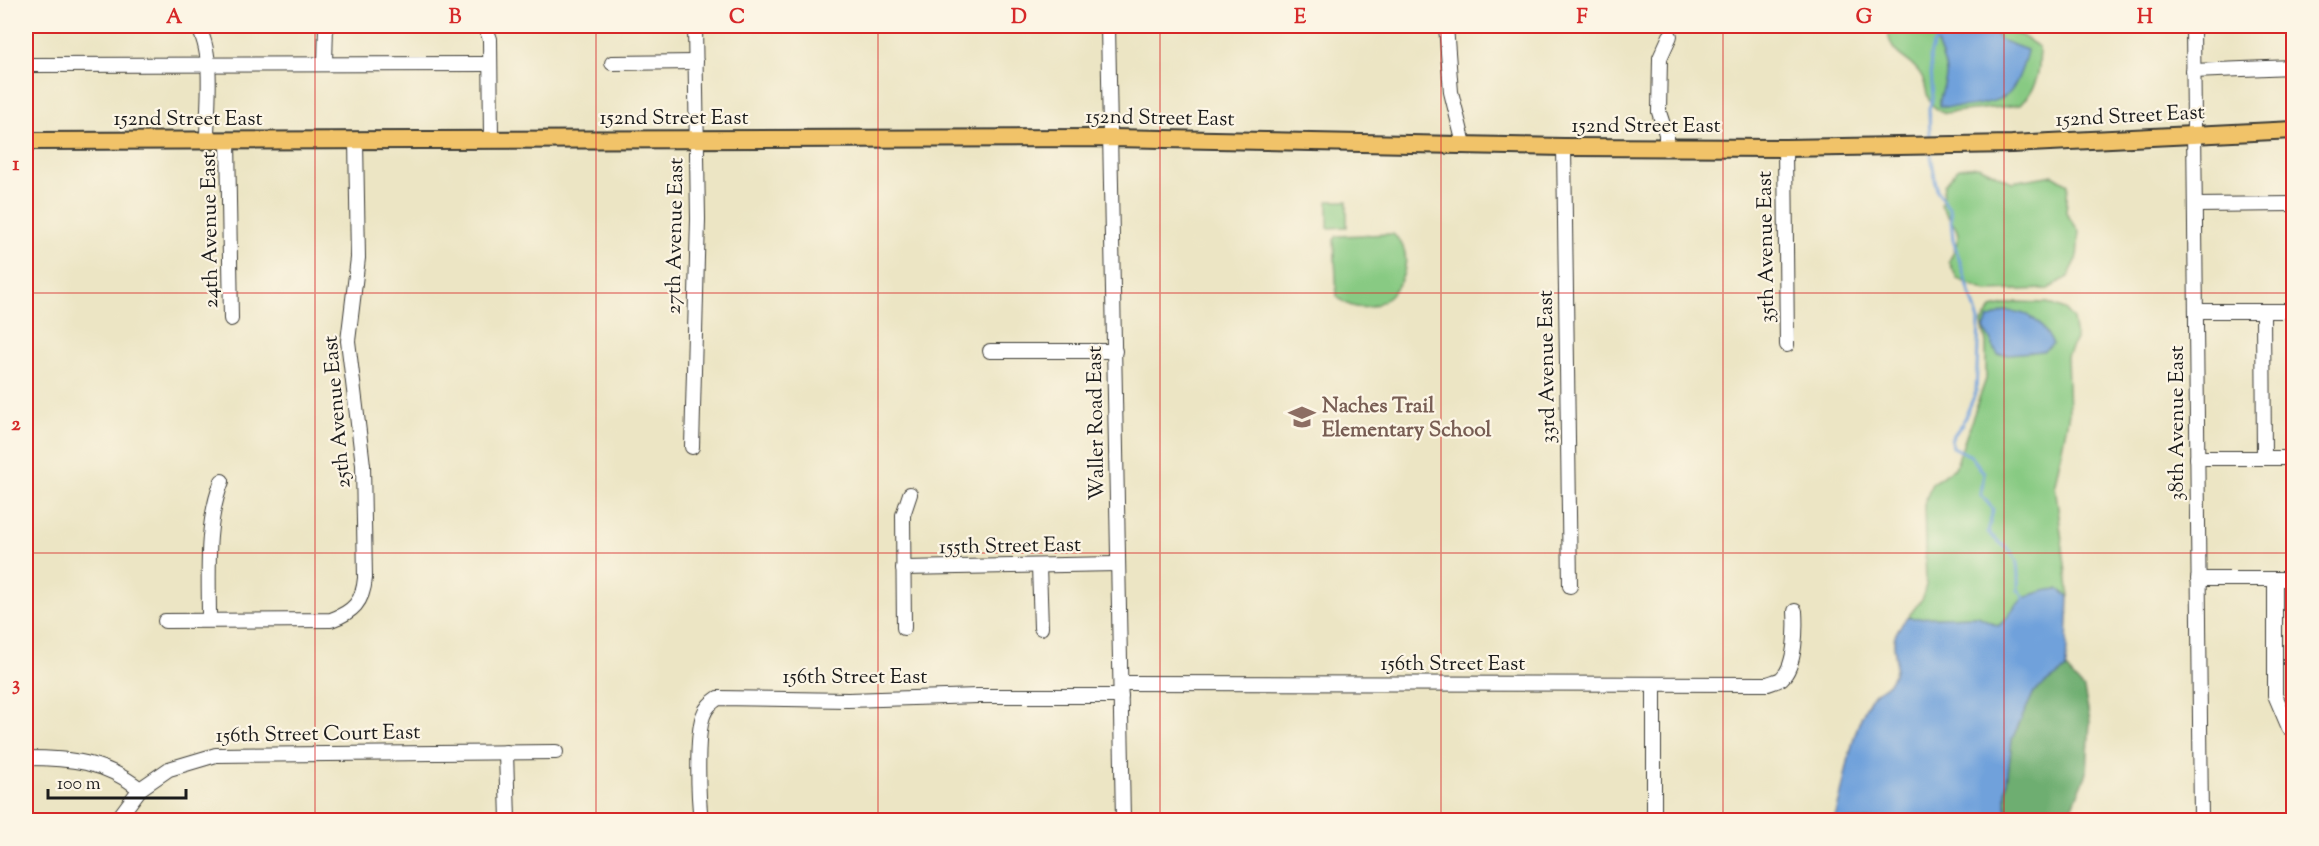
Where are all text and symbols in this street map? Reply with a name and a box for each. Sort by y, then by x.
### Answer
text: A [166,4,183,33]
text: B [449,4,462,33]
text: C [729,4,745,33]
text: D [1011,4,1027,33]
text: E [1294,4,1307,33]
text: F [1576,4,1588,33]
text: G [1856,4,1873,33]
text: H [2137,4,2153,33]
street label: 152nd Street East [2055,98,2205,136]
street label: 152nd Street East [1085,103,1235,135]
street label: 152nd Street East [599,104,749,134]
street label: 152nd Street East [113,105,263,135]
street label: 152nd Street East [1571,112,1721,142]
text: 1 [13,151,20,180]
street label: 24th Avenue East [195,151,227,309]
street label: 27th Avenue East [660,157,692,315]
street label: 35th Avenue East [1751,171,1783,323]
street label: 33rd Avenue East [1532,290,1564,444]
street label: 25th Avenue East [316,334,360,490]
street label: Waller Road East [1081,345,1113,501]
street label: 38th Avenue East [2163,345,2193,501]
place label: Naches Trail Elementary School [1322,392,1492,446]
school or university icon: Naches Trail Elementary School [1287,402,1317,432]
text: 2 [11,411,21,440]
street label: 155th Street East [939,531,1081,563]
street label: 156th Street East [1380,650,1526,680]
street label: 156th Street East [782,663,928,693]
text: 3 [12,671,20,700]
street label: 156th Street Court East [215,718,421,752]
scale bar [48,762,186,800]
text: 100 m [57,772,101,798]

